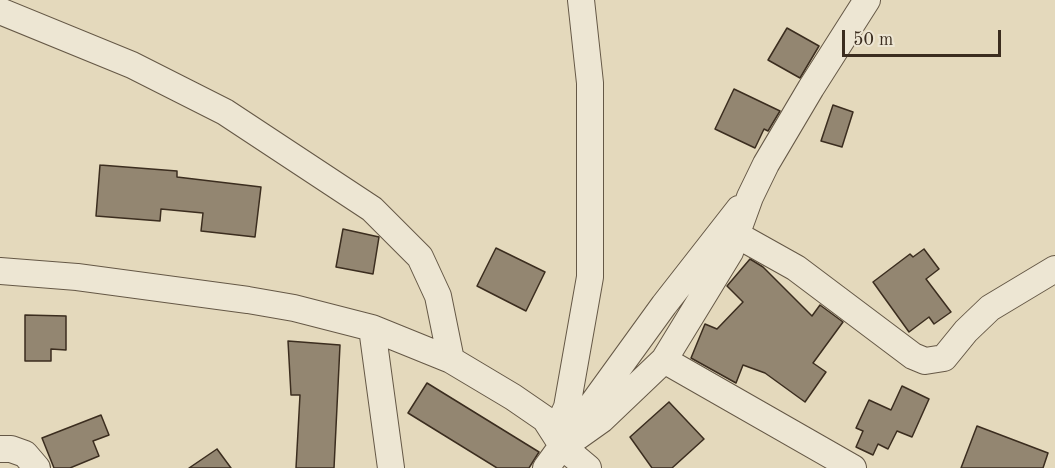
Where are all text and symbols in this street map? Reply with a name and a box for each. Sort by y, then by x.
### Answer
scale bar [845,18,1004,56]
text: 50 m [853,31,893,49]

